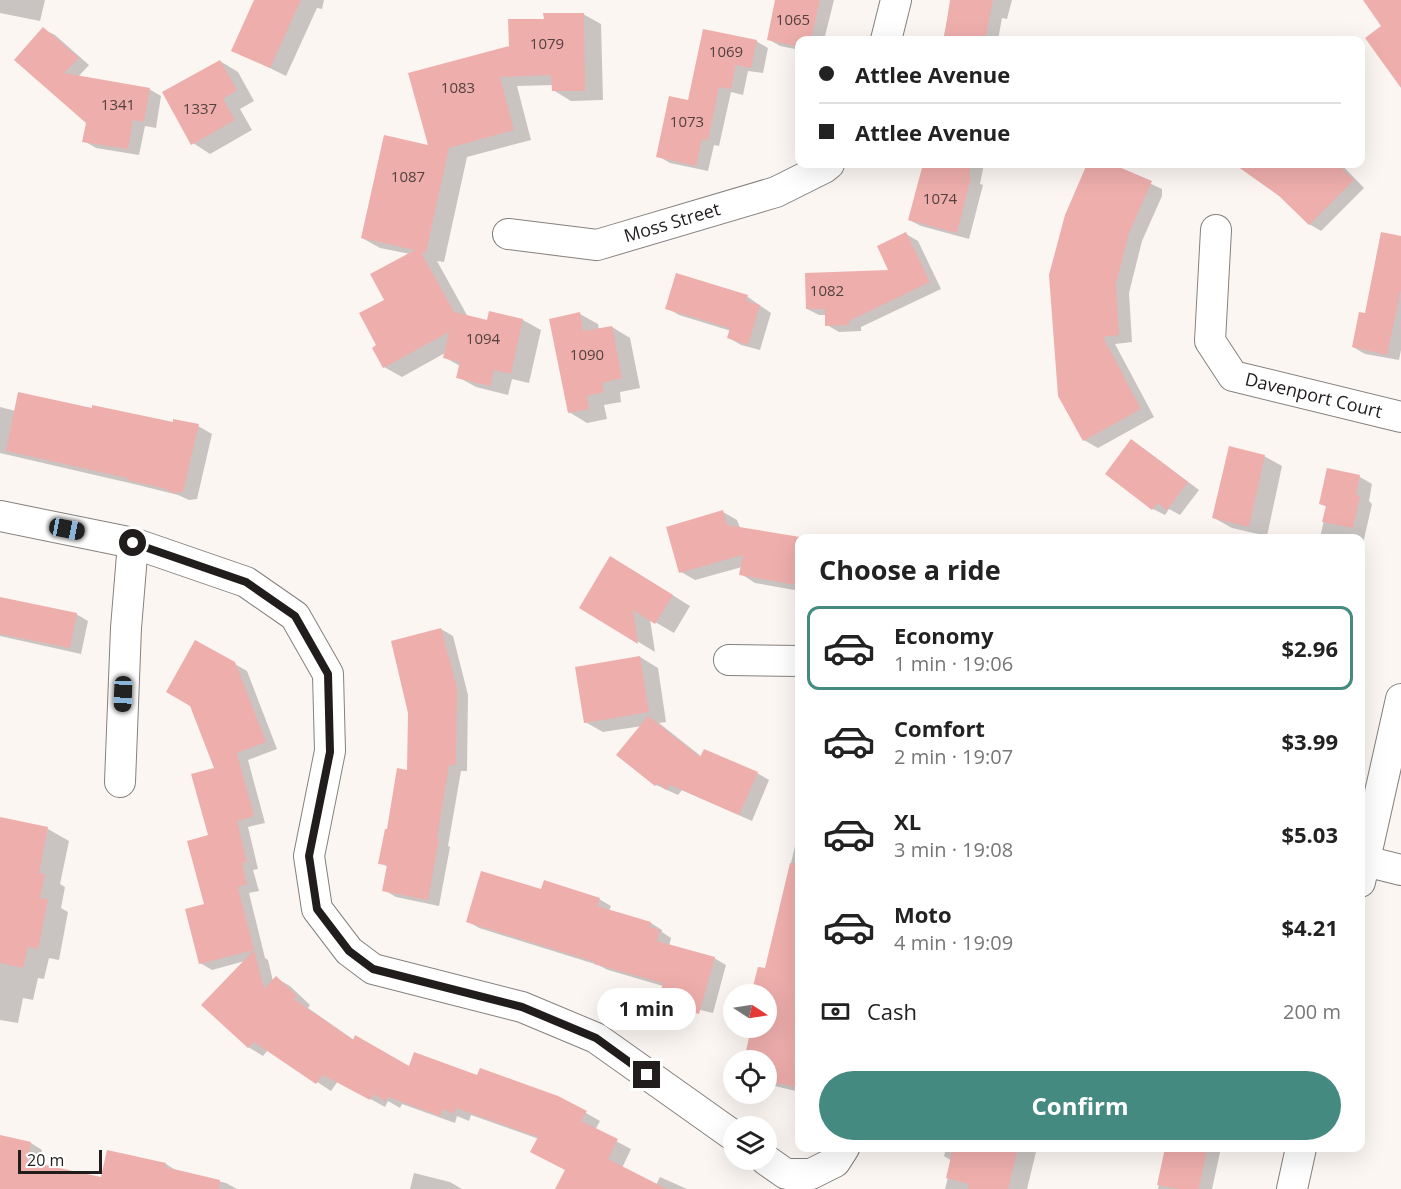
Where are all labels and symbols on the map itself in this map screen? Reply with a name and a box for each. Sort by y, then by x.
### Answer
house number: 1065 [776,9,810,29]
house number: 1079 [530,33,564,53]
house number: 1069 [709,41,743,61]
house number: 1083 [441,77,475,97]
house number: 1341 [101,94,135,114]
house number: 1337 [183,98,217,118]
house number: 1073 [670,111,704,131]
house number: 1087 [391,166,425,186]
house number: 1074 [923,188,958,208]
street label: Moss Street [621,196,723,247]
house number: 1082 [810,280,844,300]
house number: 1094 [466,328,501,348]
house number: 1090 [570,344,604,364]
street label: Davenport Court [1243,366,1385,423]
car [48,517,86,541]
route start [119,529,146,556]
car [113,676,133,712]
north arrow [723,984,777,1038]
callout: 1 min [598,988,696,1030]
route end [633,1061,660,1088]
scale bar [18,1147,102,1174]

